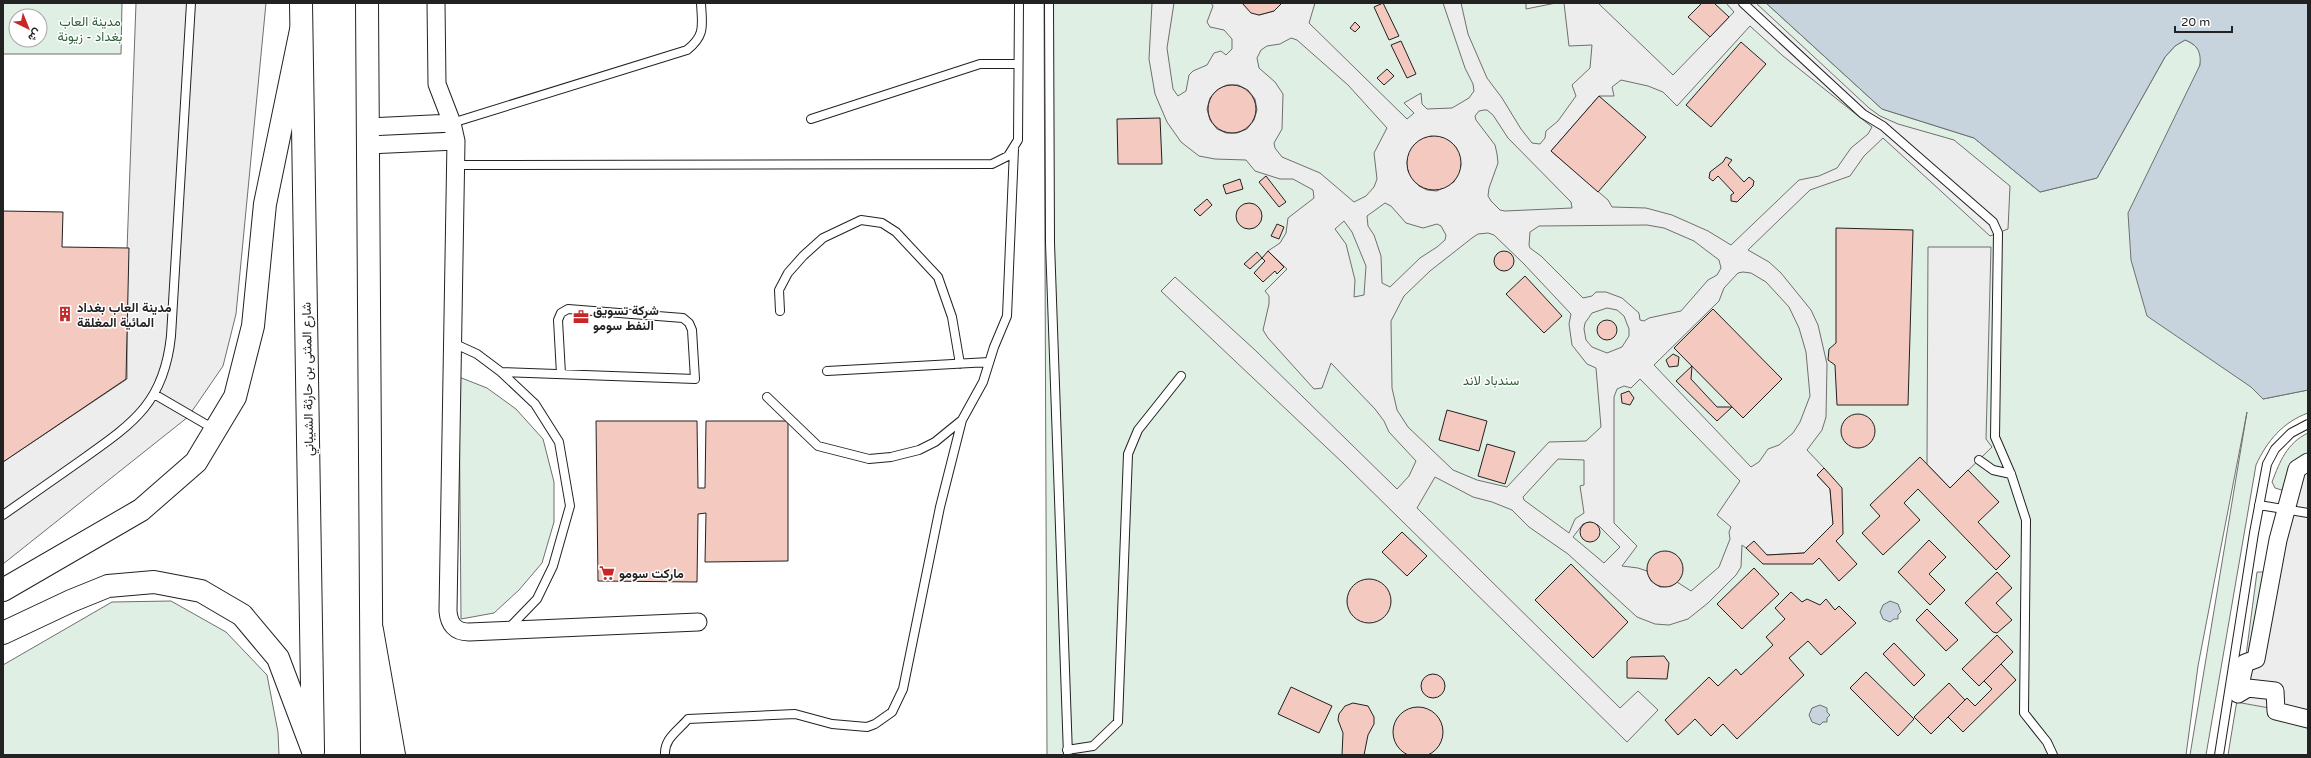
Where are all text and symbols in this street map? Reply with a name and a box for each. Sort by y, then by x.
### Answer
north arrow [8,8,48,48]
scale bar [2175,8,2232,34]
park label: مدينة العاب بغداد - زيونة [58,14,123,45]
text: 20 m [2181,15,2210,29]
text: ش [25,26,44,44]
place label: مدينة العاب بغداد المائية المغلقة [77,300,172,331]
street label: شارع المثنى بن حارثة الشيباني [299,302,319,456]
place label: شركة تسويق النفط سومو [593,303,659,334]
building icon: مدينة العاب بغداد المائية المغلقة [56,305,74,323]
office icon: شركة تسويق النفط سومو [572,308,590,326]
park label: سندباد لاند [1463,373,1519,389]
supermarket icon: ماركت سومو [598,564,616,582]
place label: ماركت سومو [619,566,684,582]

